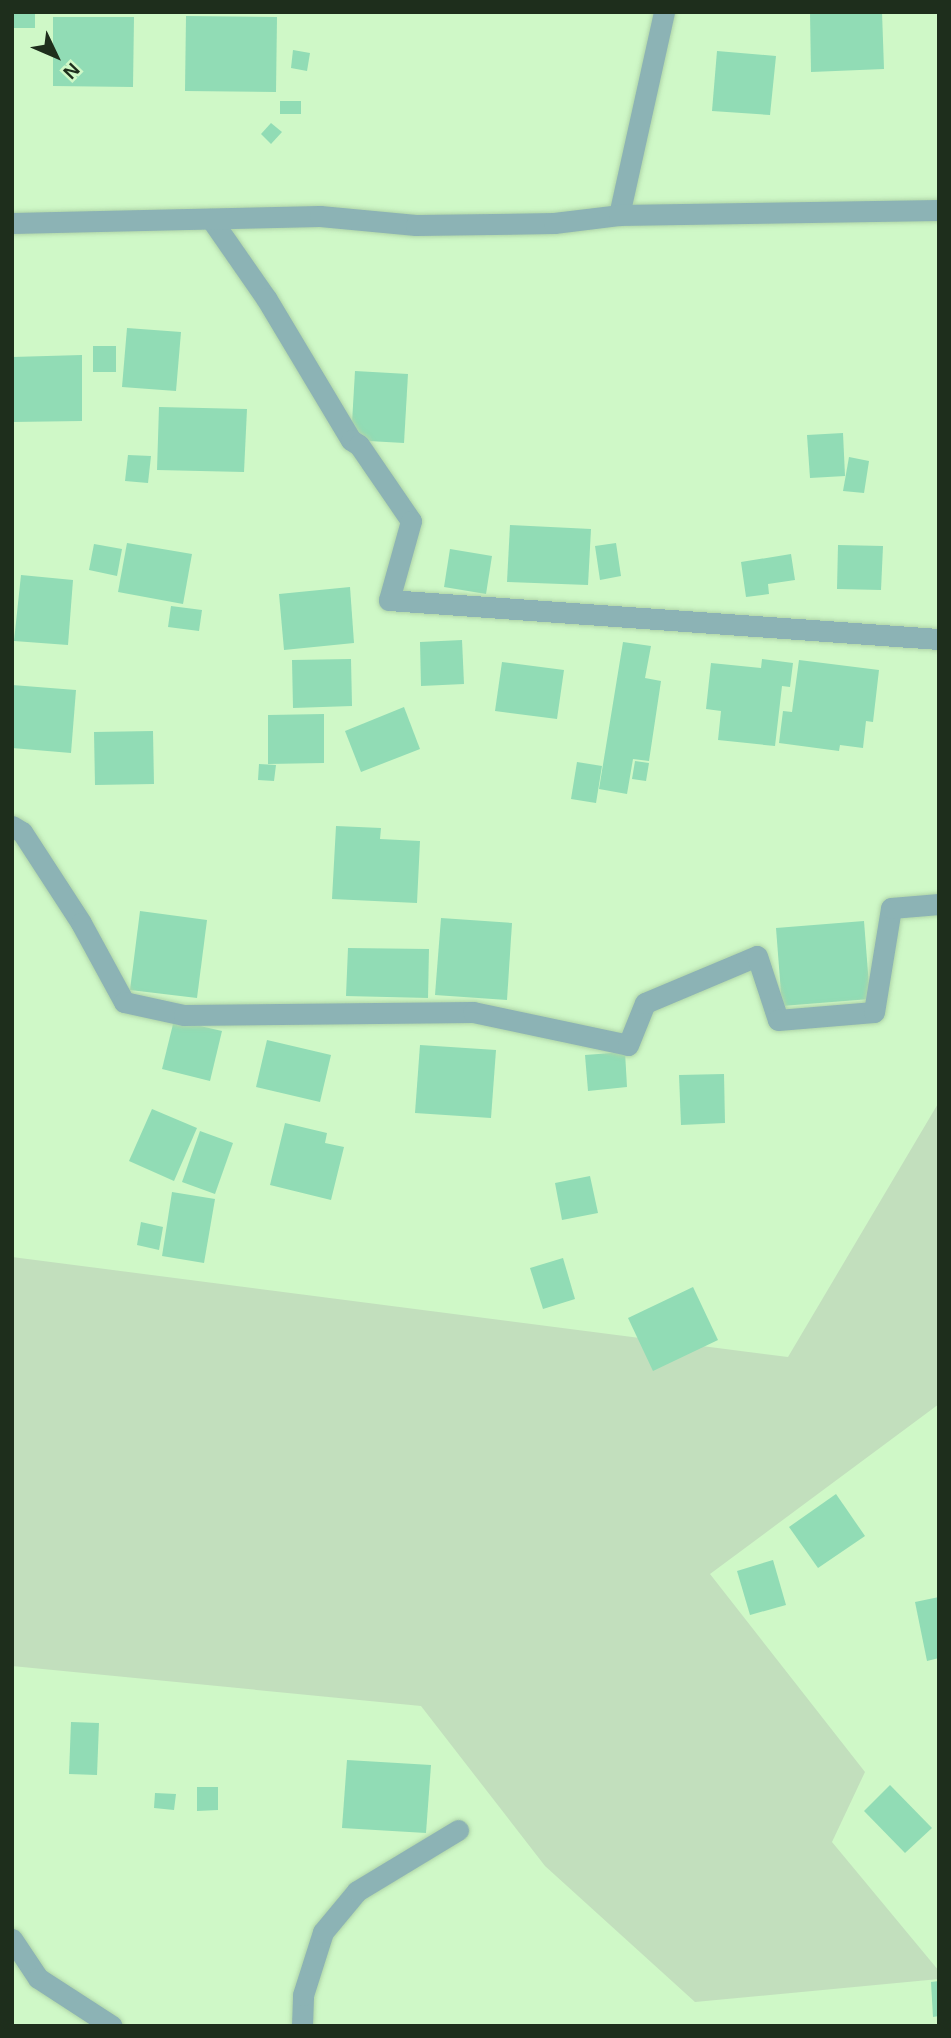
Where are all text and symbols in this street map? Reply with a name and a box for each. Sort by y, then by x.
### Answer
north arrow [21,21,91,91]
text: N [59,59,84,83]

